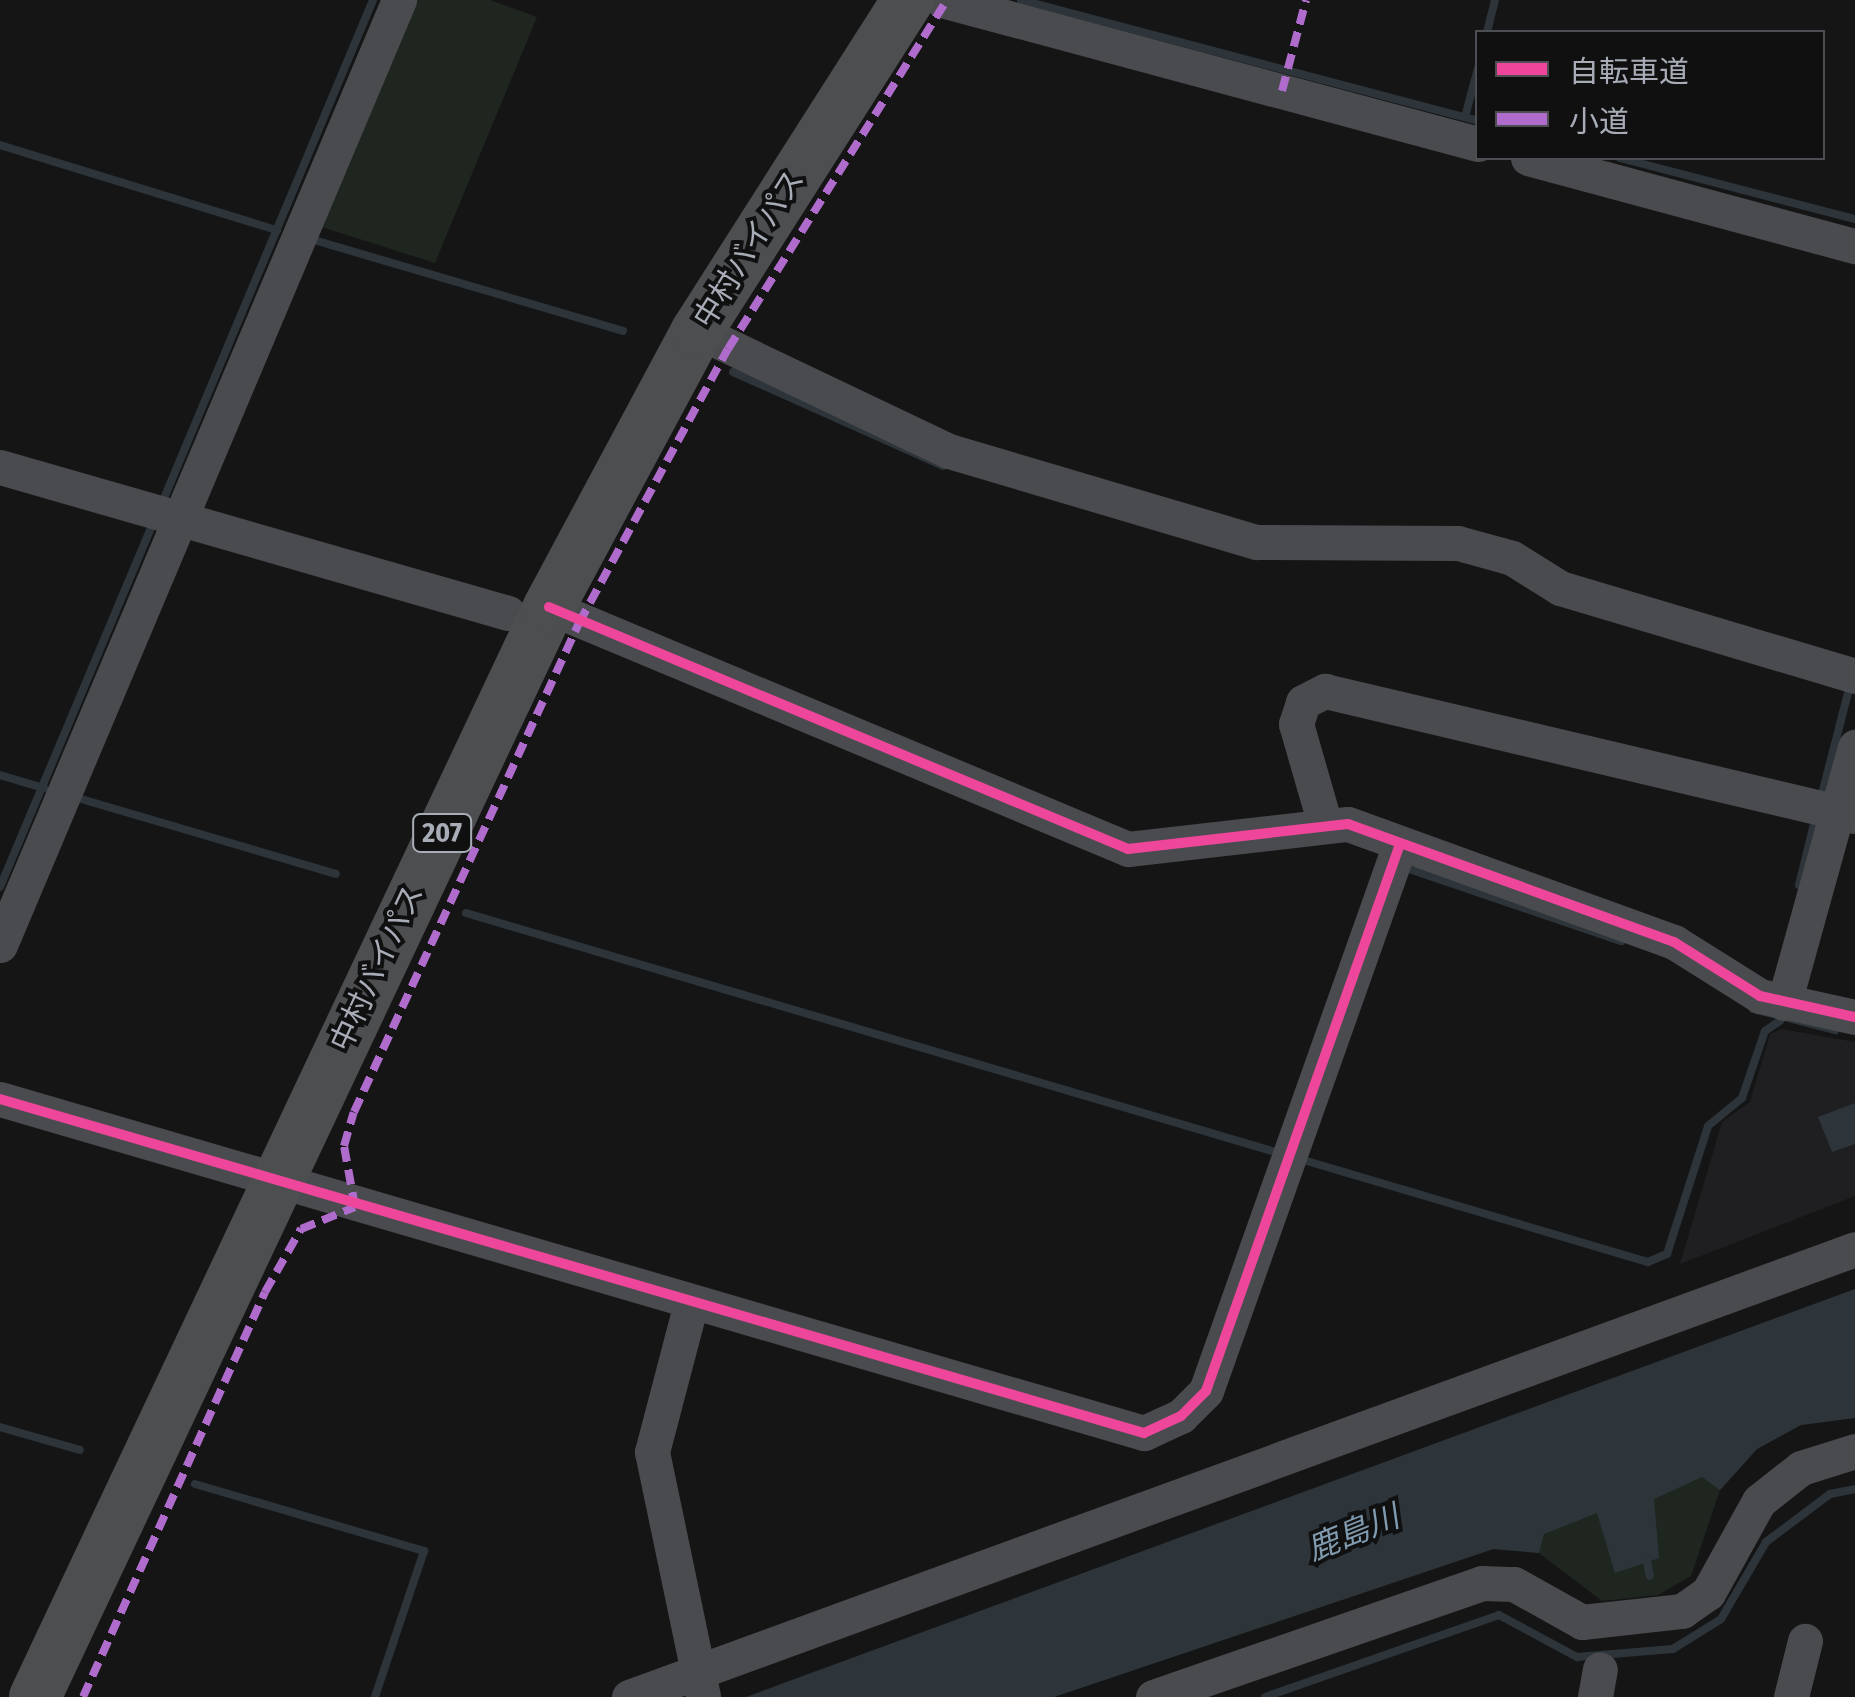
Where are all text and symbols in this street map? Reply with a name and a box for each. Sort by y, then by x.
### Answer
legend [1475,30,1825,160]
text: 自転車道 [1569,54,1689,90]
text: 小道 [1569,104,1629,140]
street label: 中村バイパス [686,163,812,335]
road number: 207 [412,810,472,856]
street label: 中村バイパス [323,879,431,1057]
water label: 鹿島川 [1301,1497,1405,1569]

